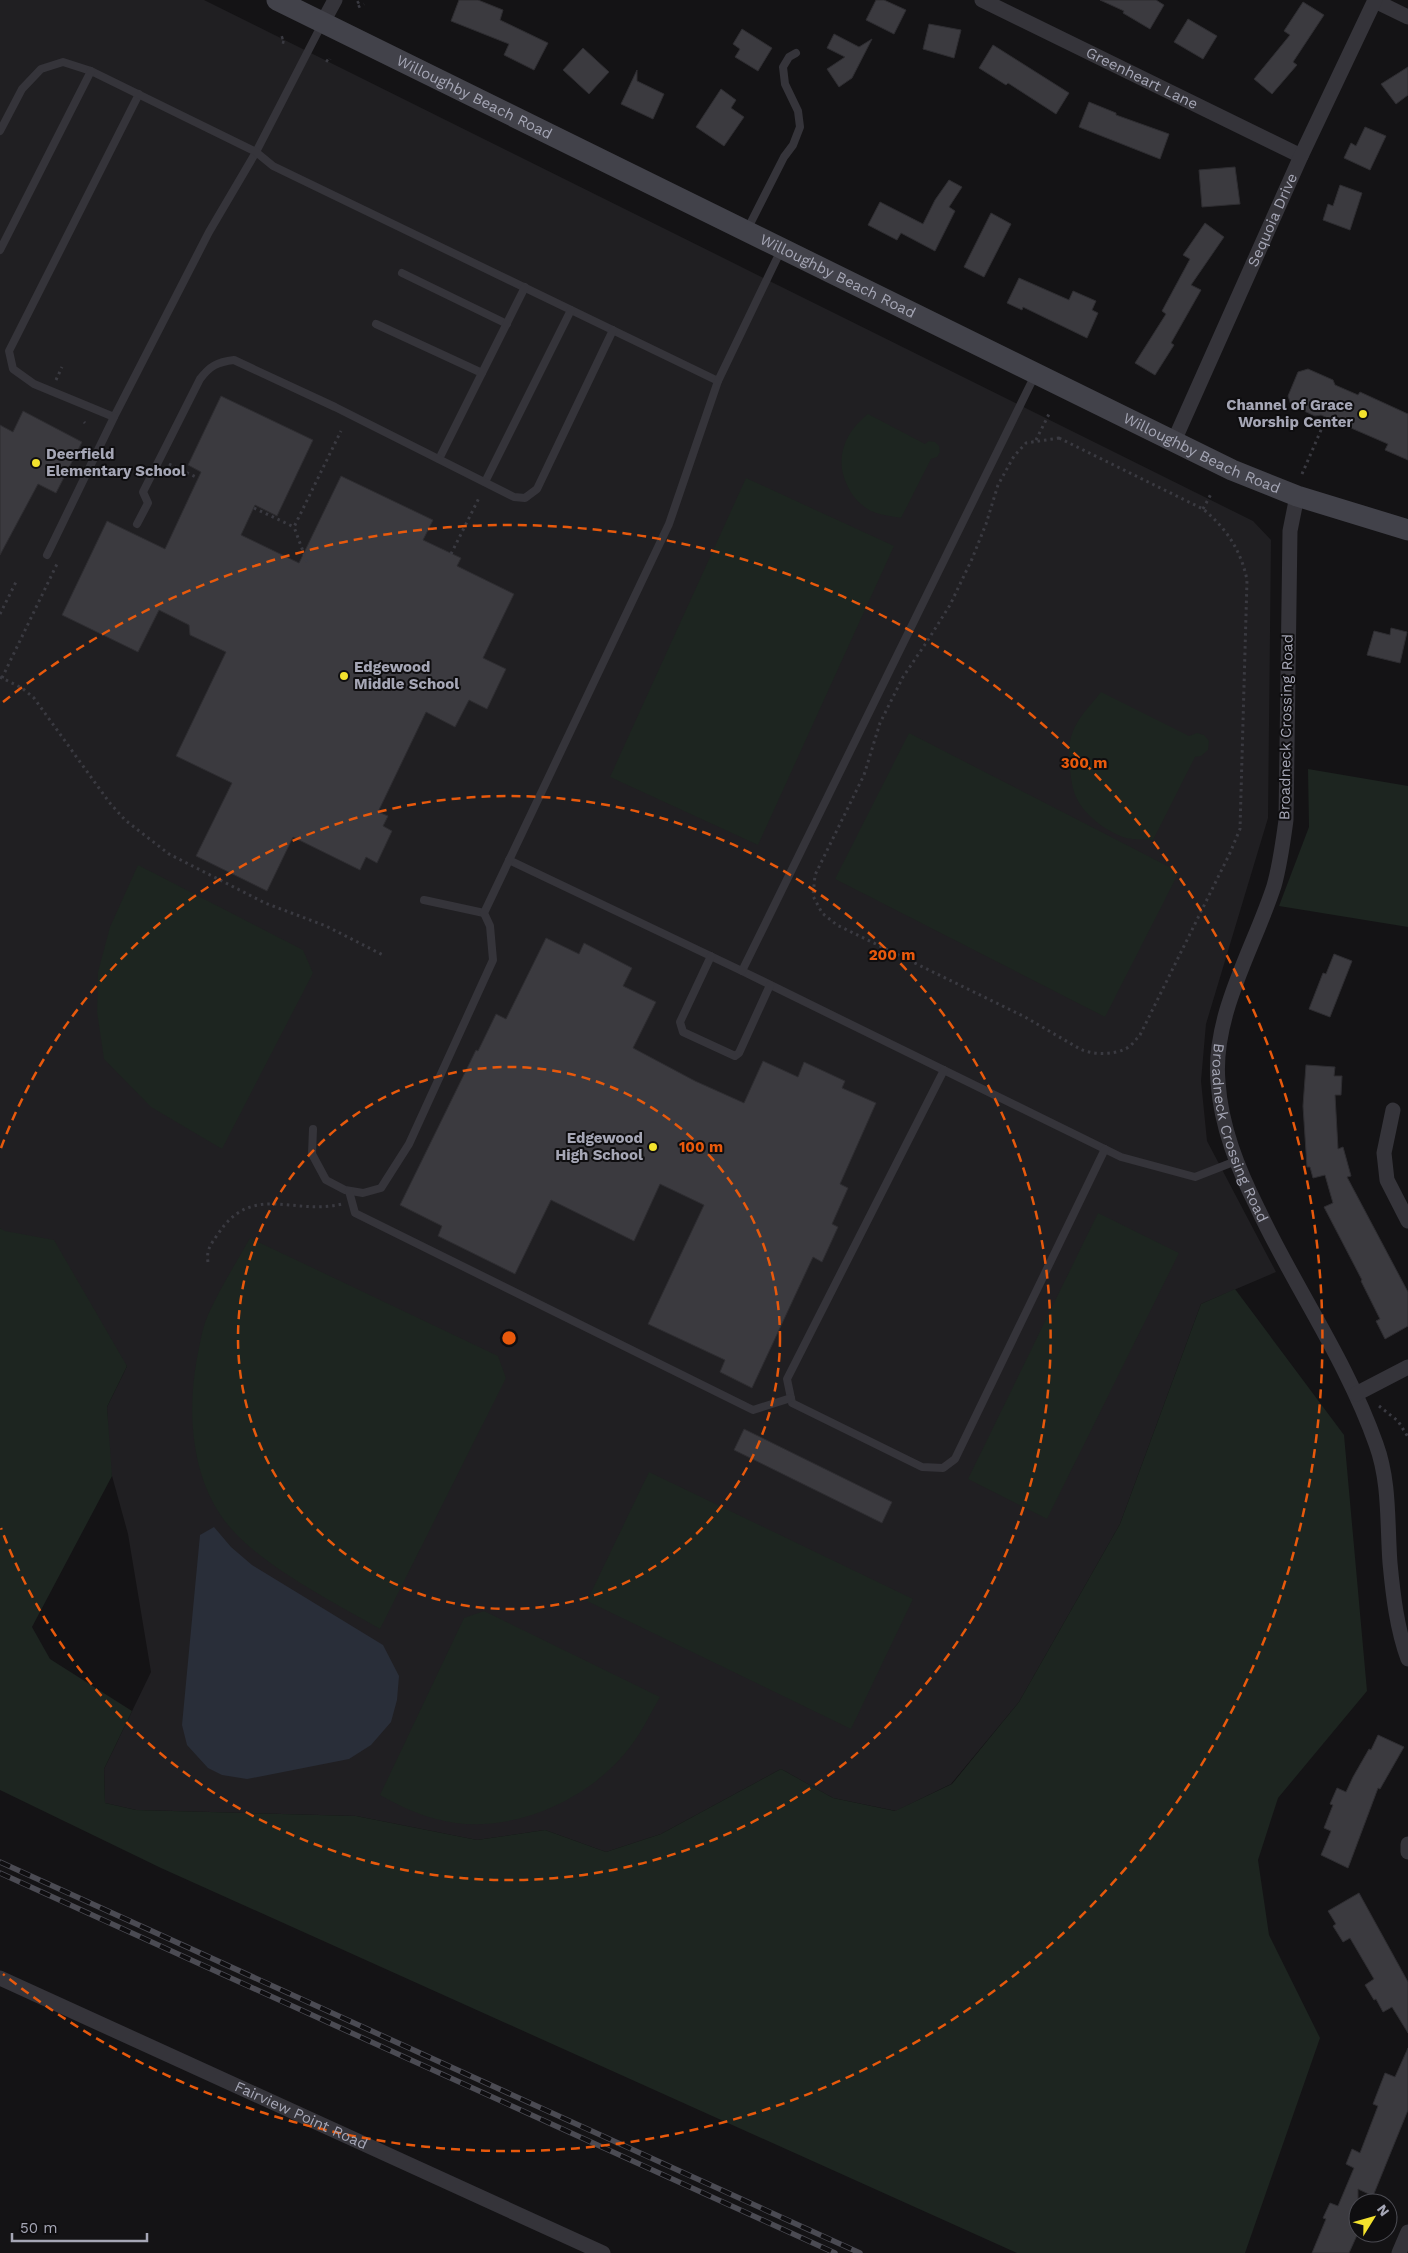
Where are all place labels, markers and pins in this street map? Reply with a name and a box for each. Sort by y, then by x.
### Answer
place label: Channel of Grace Worship Center [1226,396,1354,431]
marker: Channel of Grace Worship Center [1357,408,1369,420]
place label: Deerfield Elementary School [46,445,186,480]
marker: Deerfield Elementary School [30,457,42,469]
place label: Edgewood Middle School [354,658,459,693]
marker: Edgewood Middle School [338,670,350,682]
place label: Edgewood High School [555,1129,643,1164]
marker: Edgewood High School [647,1141,659,1153]
centre of rings [500,1329,518,1347]

